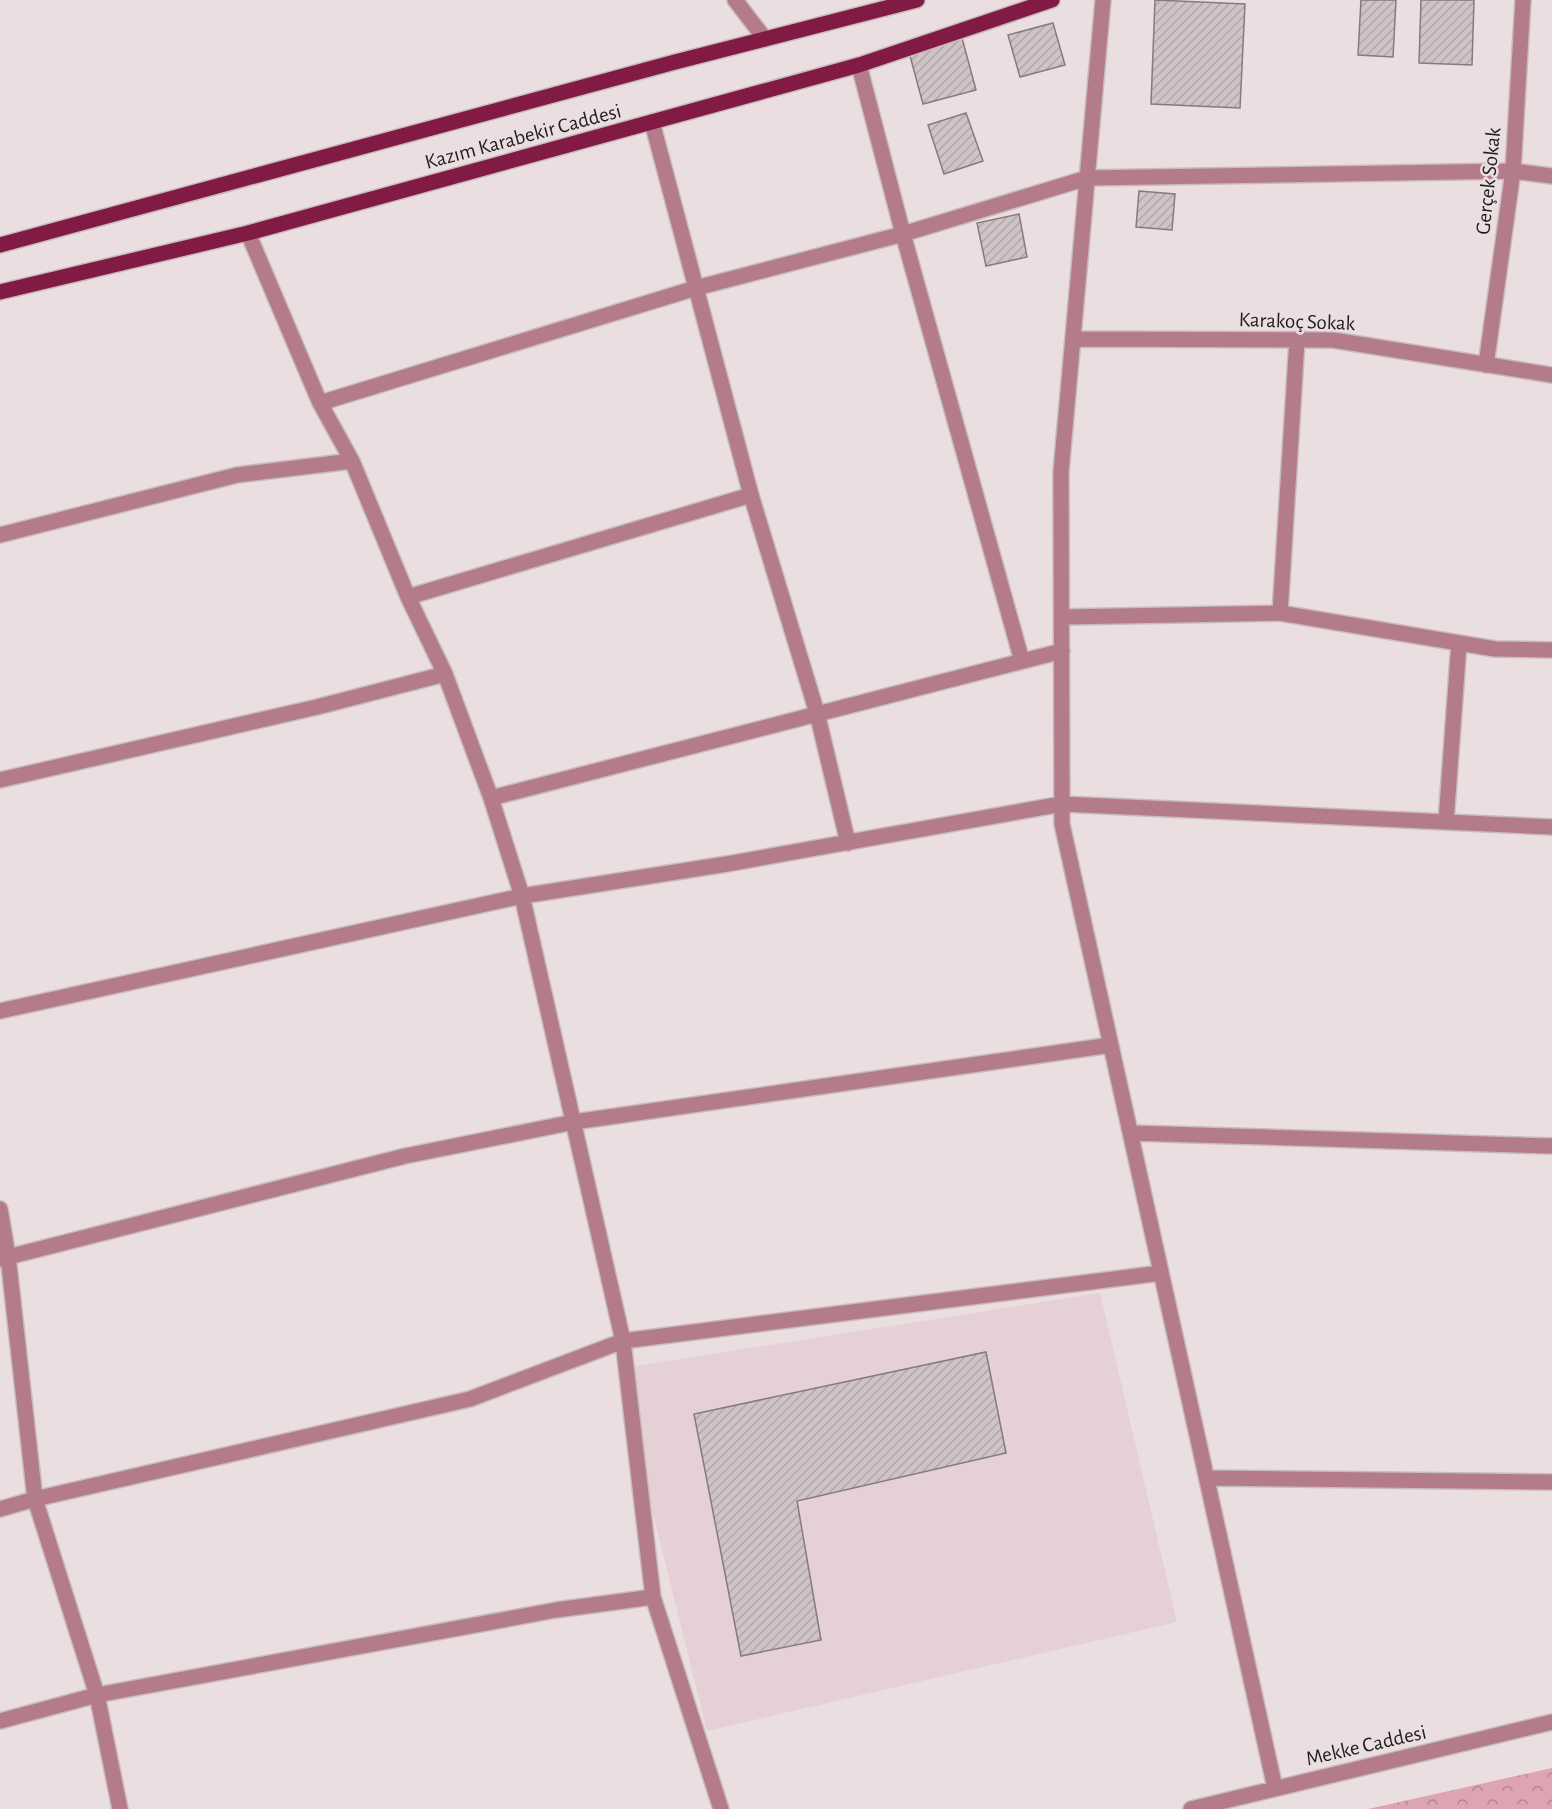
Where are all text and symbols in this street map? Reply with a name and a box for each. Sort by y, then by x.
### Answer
street label: Kazım Karabekir Caddesi [423,100,624,173]
street label: Gerçek Sokak [1472,126,1505,236]
street label: Karakoç Sokak [1238,309,1356,334]
street label: Mekke Caddesi [1304,1721,1428,1770]

